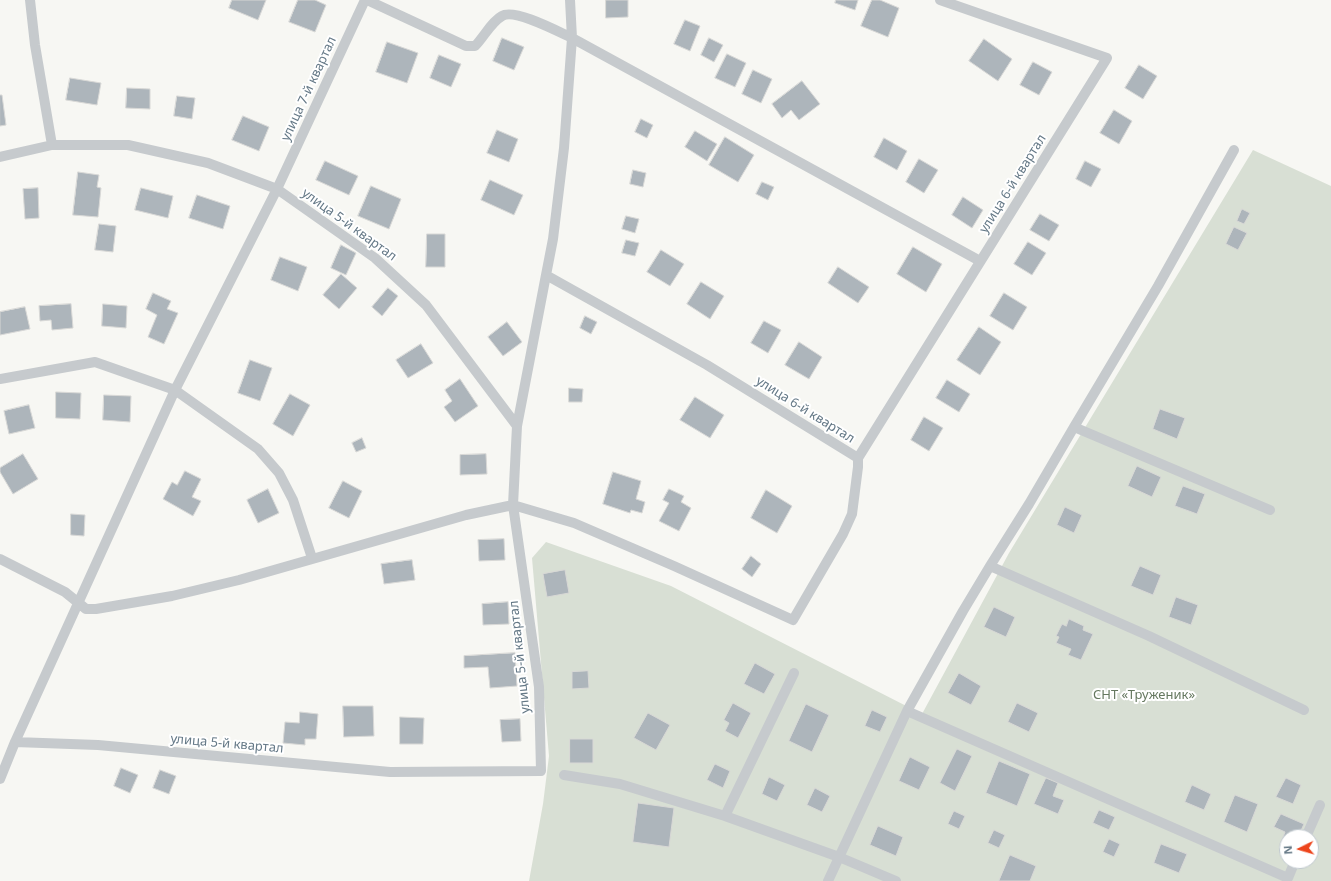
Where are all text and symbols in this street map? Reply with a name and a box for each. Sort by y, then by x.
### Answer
street label: улица 7-й квартал [278,34,340,144]
street label: улица 6-й квартал [976,132,1050,236]
street label: улица 5-й квартал [299,185,399,265]
street label: улица 6-й квартал [753,373,857,447]
street label: улица 5-й квартал [506,600,534,714]
park label: СНТ «Труженик» [1093,687,1195,703]
street label: улица 5-й квартал [170,731,284,757]
north arrow [1279,829,1319,869]
text: N [1280,845,1295,855]

